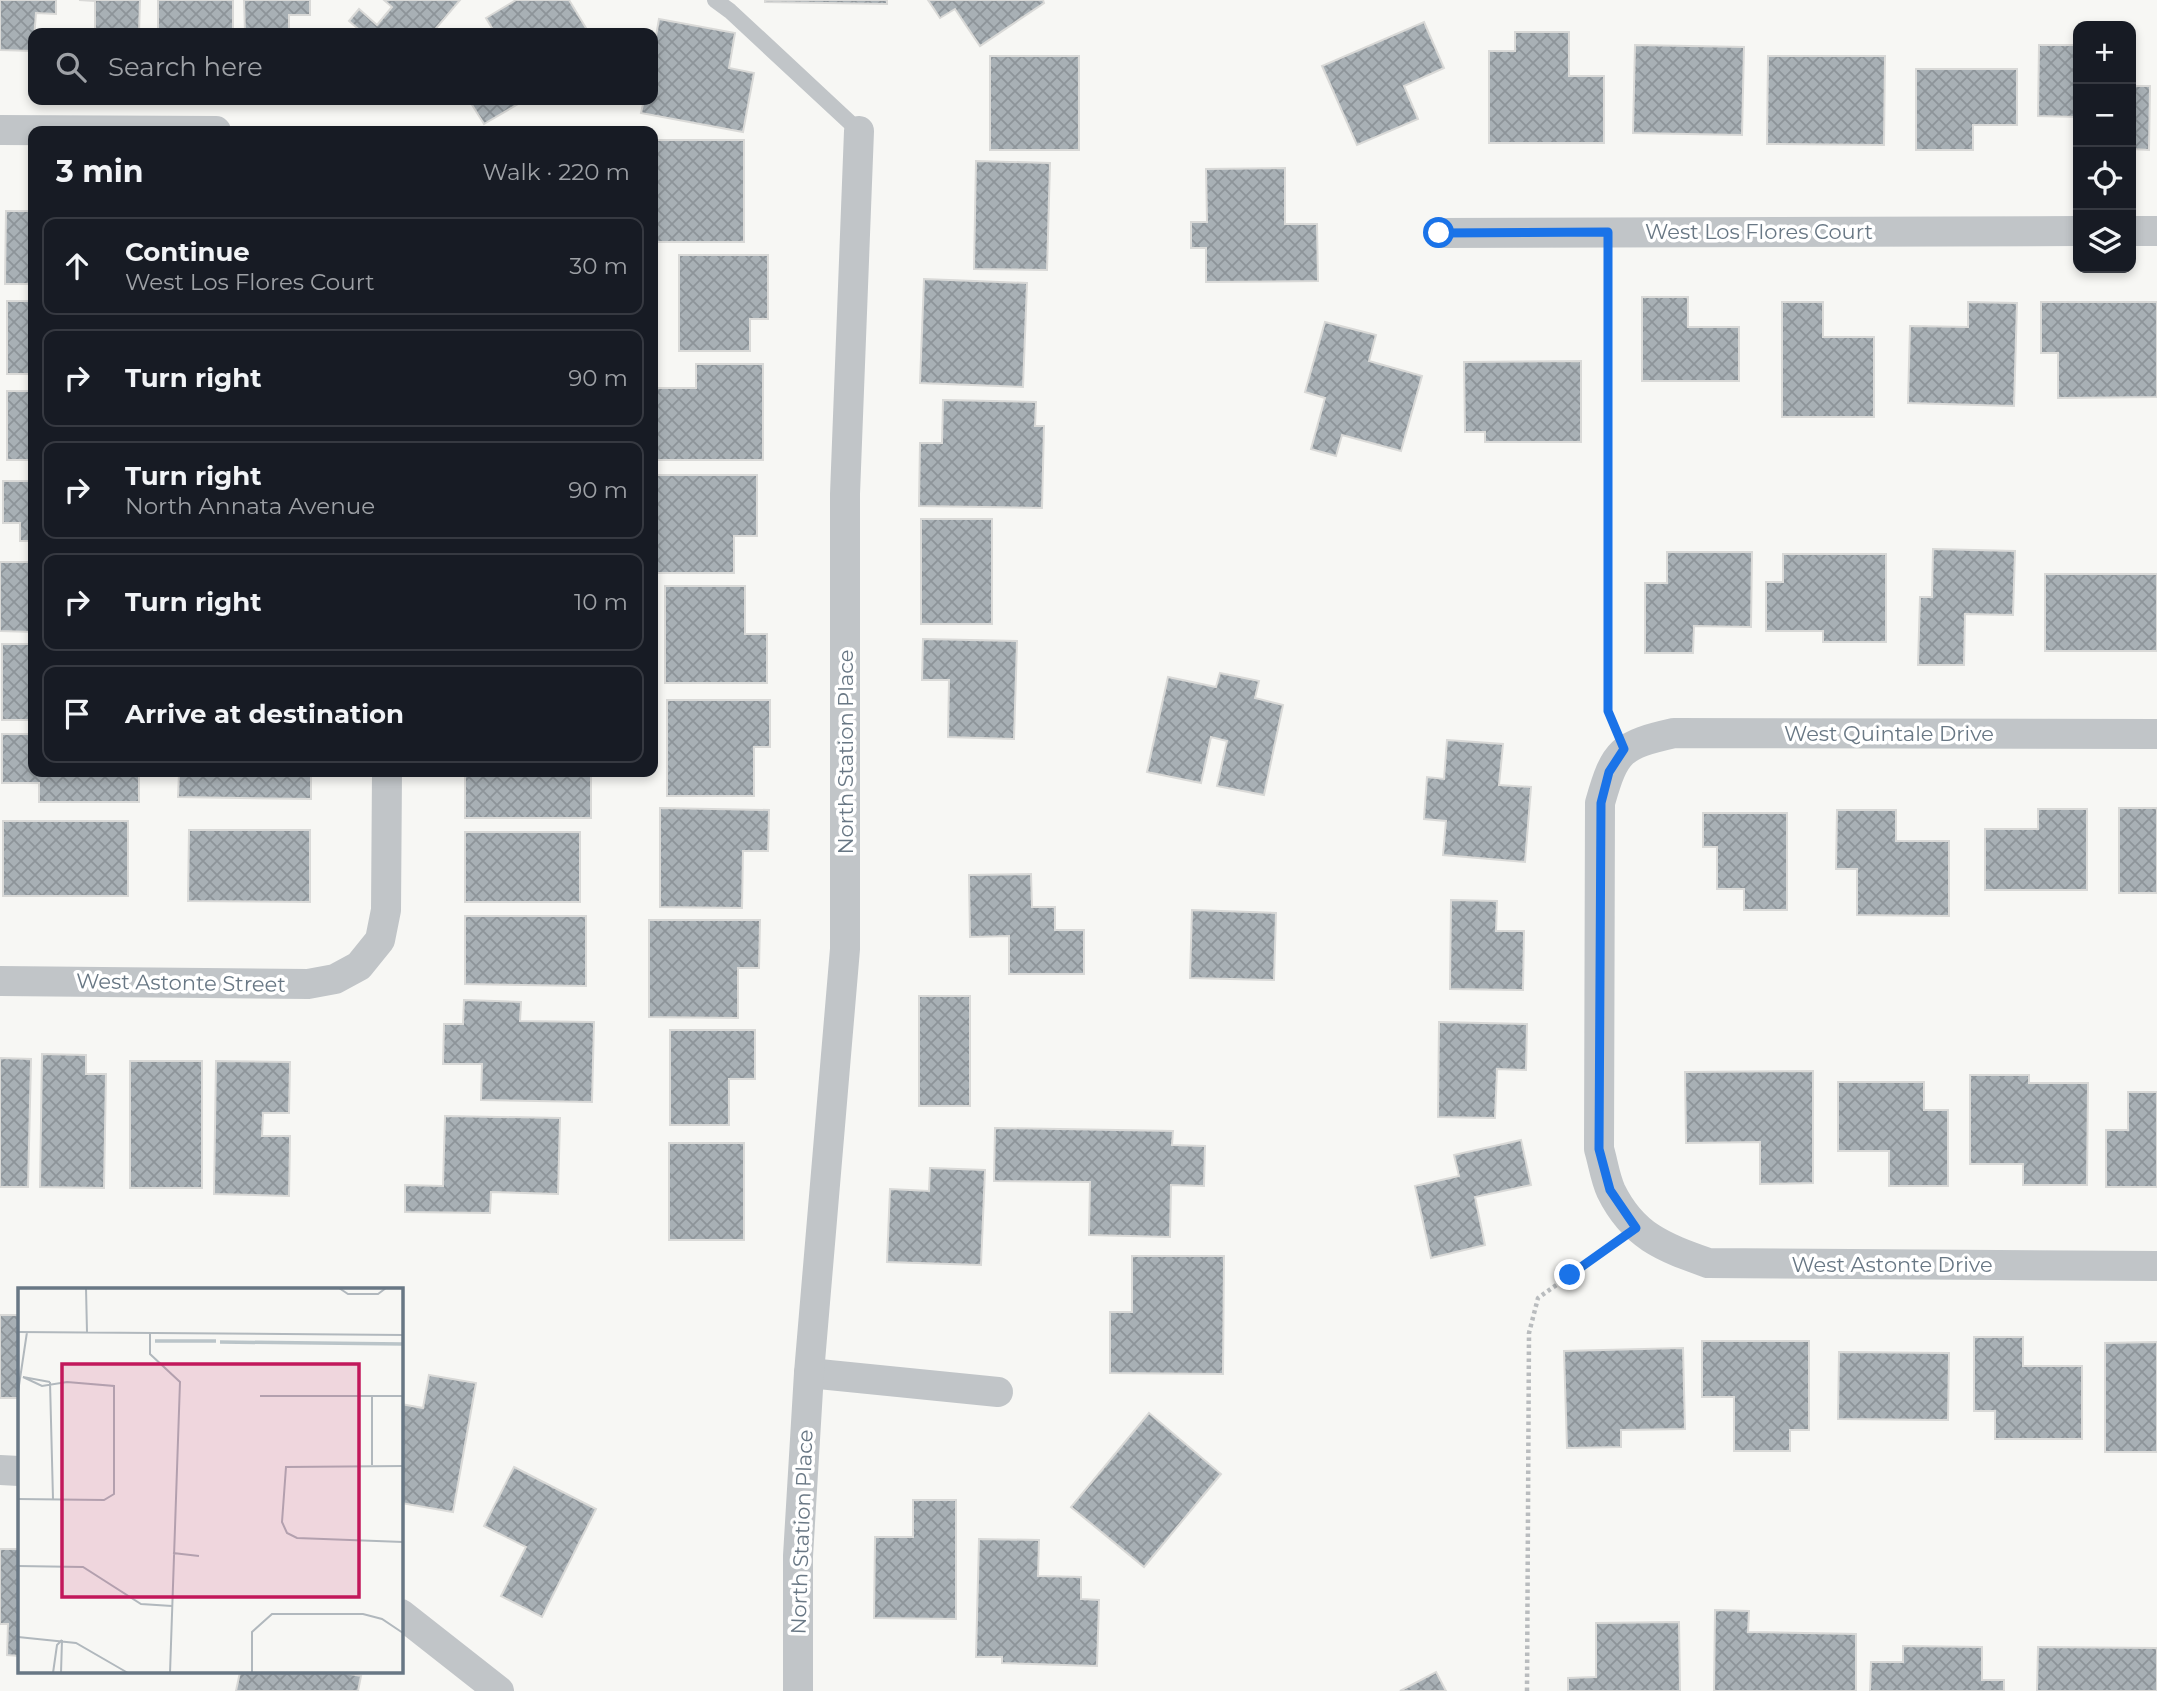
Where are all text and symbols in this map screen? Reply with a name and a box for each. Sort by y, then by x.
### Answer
map controls [2073,21,2136,273]
button: + [2073,21,2136,84]
search box [28,28,658,105]
icon: search [52,48,90,86]
text: Search here [108,51,263,83]
button: − [2073,84,2136,147]
button: locate [2073,147,2136,210]
text: 3 min [56,153,143,190]
text: Walk · 220 m [483,158,630,186]
button: layers [2073,210,2136,273]
route start [1423,217,1454,248]
street label: West Los Flores Court [1645,219,1873,244]
text: Continue [125,236,250,268]
icon: ahead [58,247,96,285]
text: 30 m [569,252,628,280]
text: West Los Flores Court [125,268,375,296]
icon: right [58,359,96,397]
text: Turn right [125,362,261,394]
text: 90 m [568,364,628,392]
text: Turn right [125,460,261,492]
icon: right [58,471,96,509]
text: 90 m [568,476,628,504]
text: North Annata Avenue [125,492,375,520]
icon: right [58,583,96,621]
text: Turn right [125,586,261,618]
text: 10 m [574,588,628,616]
street label: North Station Place [833,649,858,855]
icon: arrive [58,695,96,733]
text: Arrive at destination [125,698,404,730]
street label: West Quintale Drive [1784,721,1994,746]
street label: West Astonte Street [76,968,286,997]
street label: West Astonte Drive [1791,1252,1993,1277]
route end [1554,1259,1585,1290]
inset map [18,1288,402,1674]
street label: North Station Place [785,1429,818,1635]

